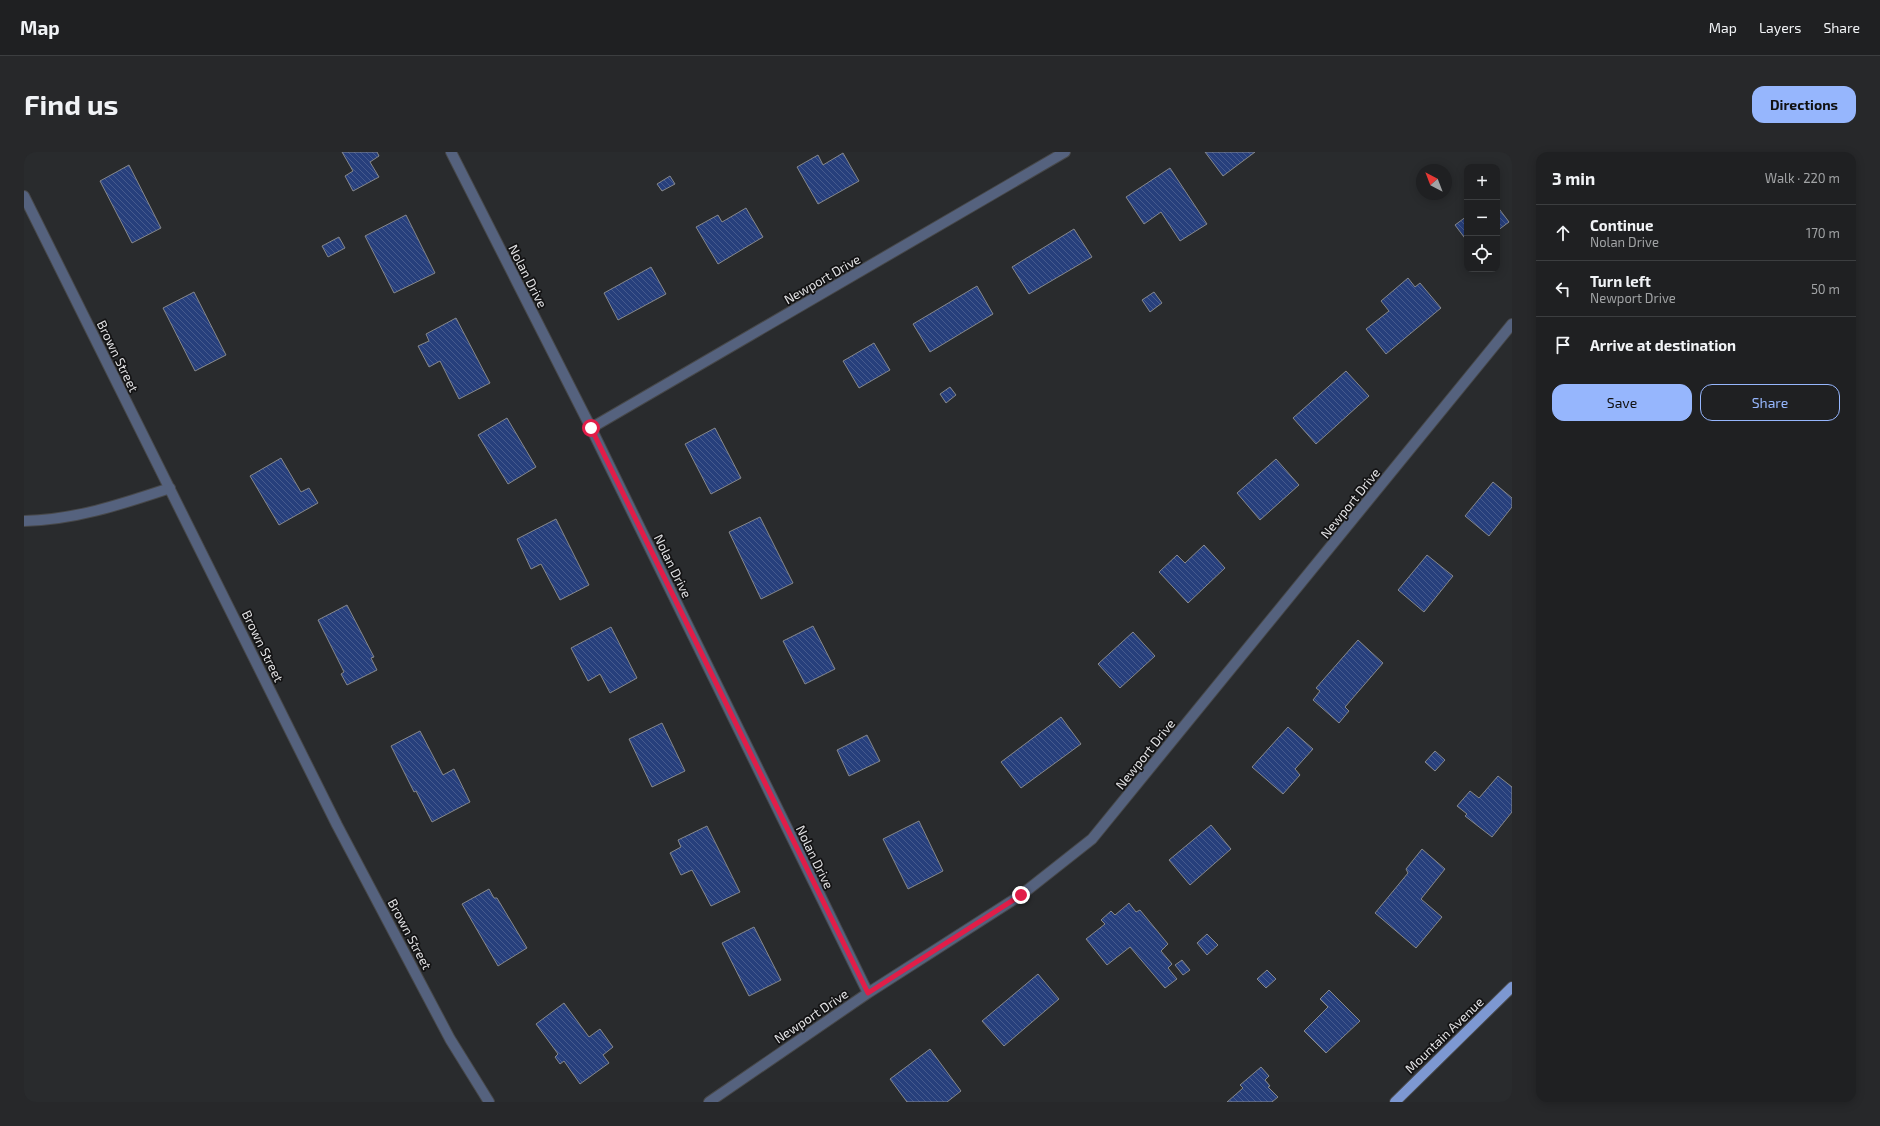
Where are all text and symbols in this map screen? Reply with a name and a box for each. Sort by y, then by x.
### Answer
text: Map [20,16,60,39]
text: Map [1709,19,1737,36]
text: Layers [1759,19,1801,36]
text: Share [1823,19,1860,36]
button: Directions [1752,86,1856,123]
text: Find us [24,87,118,121]
north arrow [1416,164,1452,200]
map controls [1464,164,1500,272]
button: + [1464,164,1500,200]
text: 3 min [1552,168,1595,188]
text: Walk · 220 m [1765,170,1840,186]
button: − [1464,200,1500,236]
text: Continue [1590,216,1653,234]
icon: ahead [1552,222,1574,244]
text: 170 m [1806,225,1840,241]
text: Nolan Drive [1590,234,1659,250]
button: locate [1464,236,1500,272]
street label: Nolan Drive [505,242,551,310]
street label: Newport Drive [781,251,863,307]
text: Turn left [1590,272,1651,290]
icon: left [1552,278,1574,300]
text: 50 m [1811,281,1840,297]
text: Newport Drive [1590,290,1676,306]
street label: Brown Street [94,318,142,394]
icon: arrive [1552,334,1574,356]
text: Arrive at destination [1590,336,1736,354]
button: Save [1552,384,1692,421]
button: Share [1700,384,1840,421]
route start [582,419,600,437]
street label: Newport Drive [1317,465,1383,541]
street label: Nolan Drive [651,532,695,600]
street label: Brown Street [239,608,287,684]
street label: Newport Drive [1112,716,1178,792]
street label: Nolan Drive [793,823,837,891]
route end [1012,886,1030,904]
street label: Brown Street [385,896,435,972]
street label: Newport Drive [771,985,851,1047]
street label: Mountain Avenue [1401,994,1487,1076]

